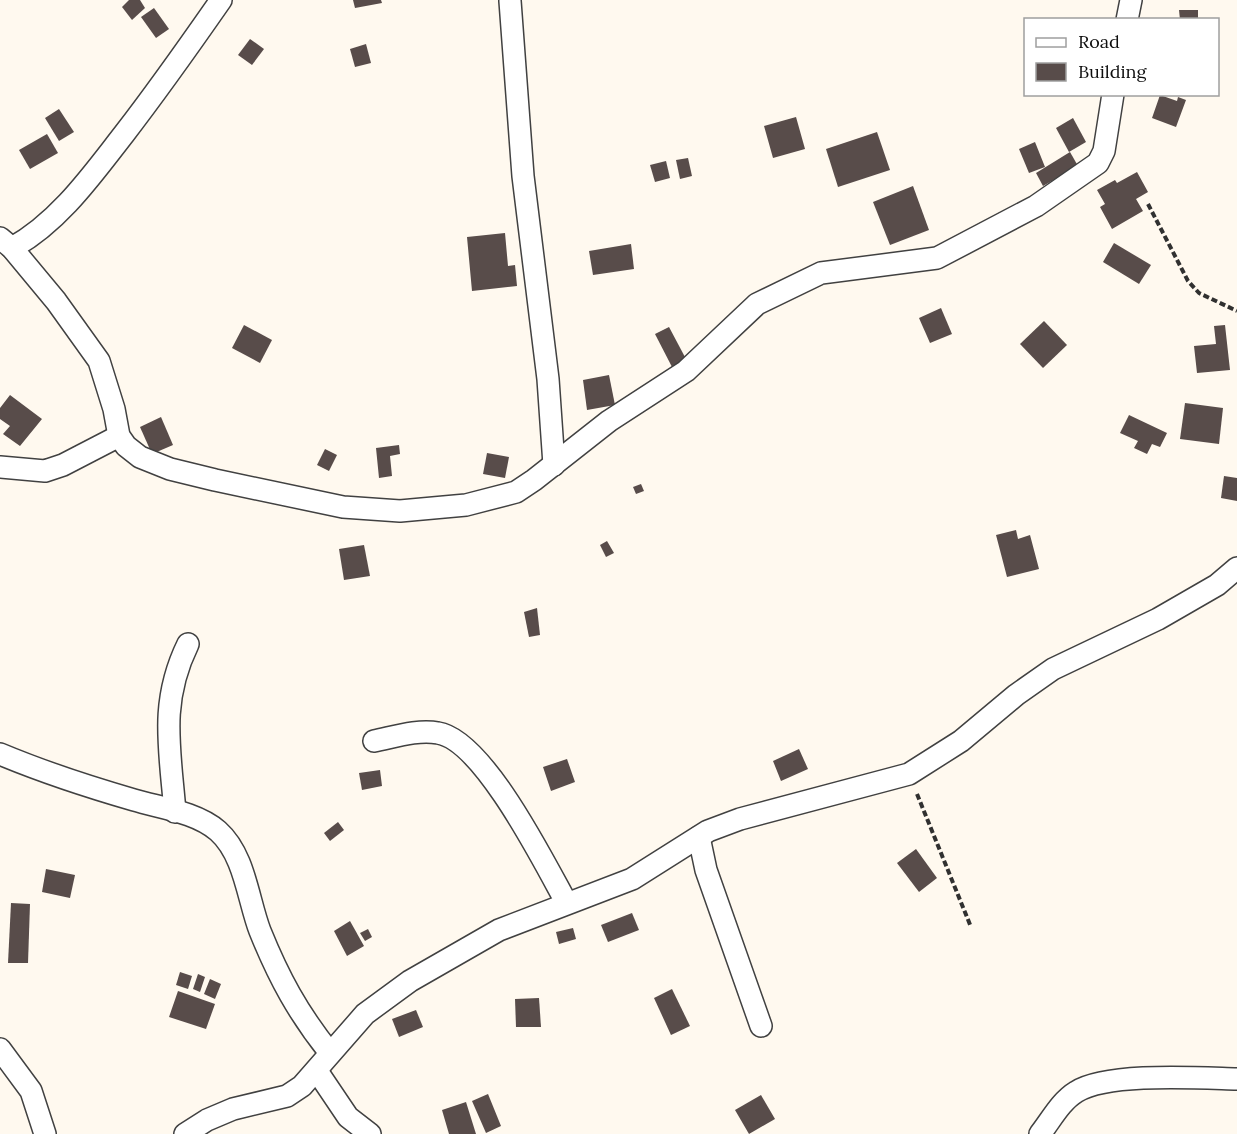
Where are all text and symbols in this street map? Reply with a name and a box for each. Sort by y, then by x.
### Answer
legend [1024,18,1219,96]
text: Road [1078,30,1120,53]
text: Building [1078,60,1148,83]

